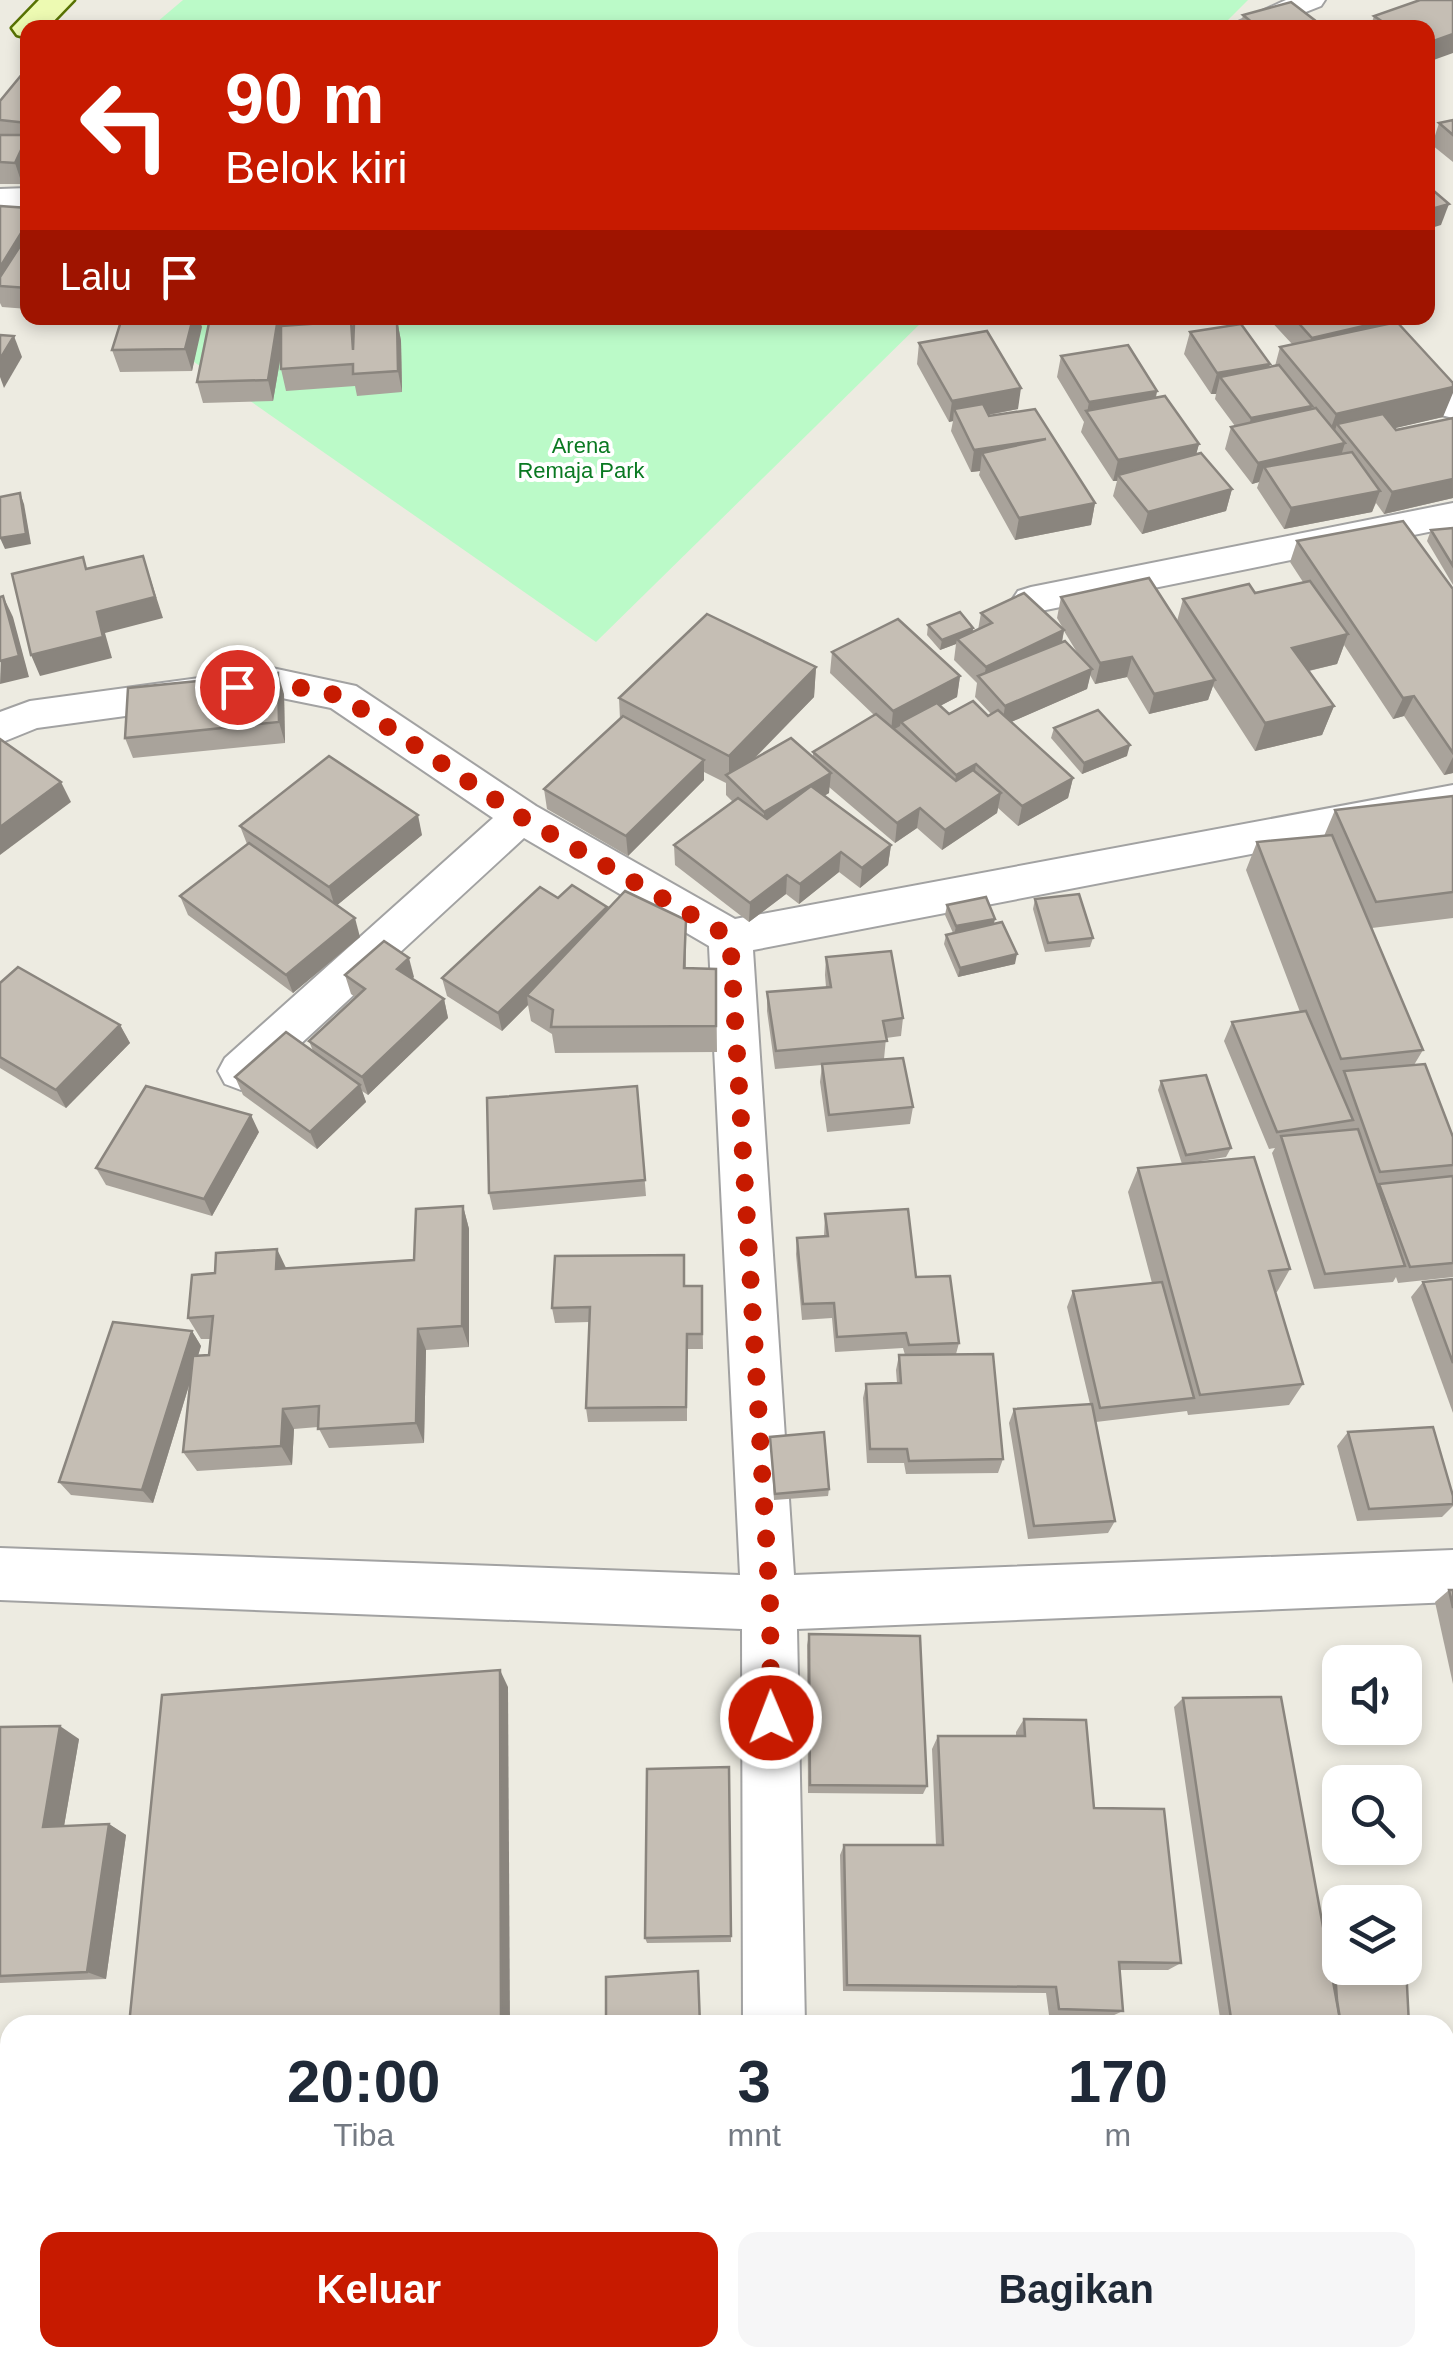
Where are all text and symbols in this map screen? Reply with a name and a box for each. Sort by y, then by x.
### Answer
icon: left [60,60,190,190]
text: 90 m [225,60,385,138]
text: Belok kiri [225,142,408,193]
icon: arrive [152,250,207,305]
text: Lalu [60,256,132,298]
park label: Arena Remaja Park [517,433,646,483]
pin [195,645,280,730]
icon: arrive [210,660,265,715]
map controls [1322,1645,1422,1985]
button: sound [1322,1645,1422,1745]
position arrow [719,1666,823,1770]
button: search [1322,1765,1422,1865]
button: layers [1322,1885,1422,1985]
text: 20:00 [287,2048,440,2115]
text: 3 [737,2048,771,2115]
text: 170 [1068,2048,1168,2115]
text: Tiba [333,2117,394,2153]
text: mnt [728,2117,781,2153]
text: m [1105,2117,1131,2153]
button: Keluar [40,2232,718,2347]
button: Bagikan [738,2232,1415,2347]

